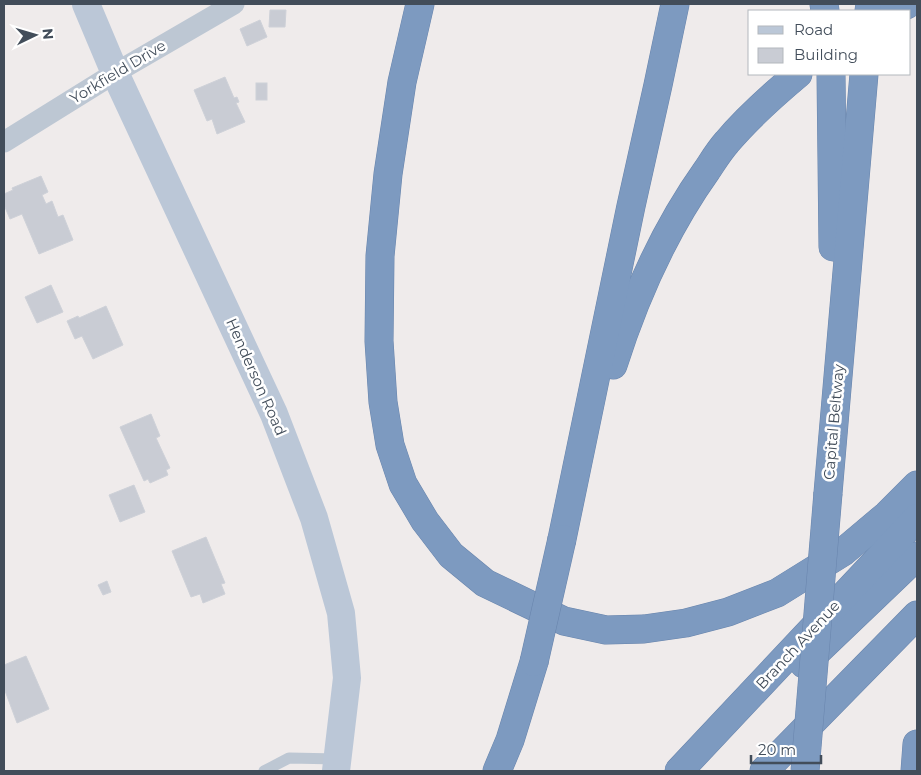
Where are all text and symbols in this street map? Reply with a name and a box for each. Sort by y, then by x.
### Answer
north arrow [10,10,60,60]
legend [748,10,911,75]
text: Road [794,20,833,39]
text: N [38,27,57,40]
street label: Yorkfield Drive [66,35,169,108]
text: Building [794,45,858,64]
street label: Henderson Road [222,315,291,438]
street label: Capital Beltway [819,363,848,480]
street label: Branch Avenue [752,596,844,693]
scale bar [751,732,821,764]
text: 20 m [758,740,796,759]

